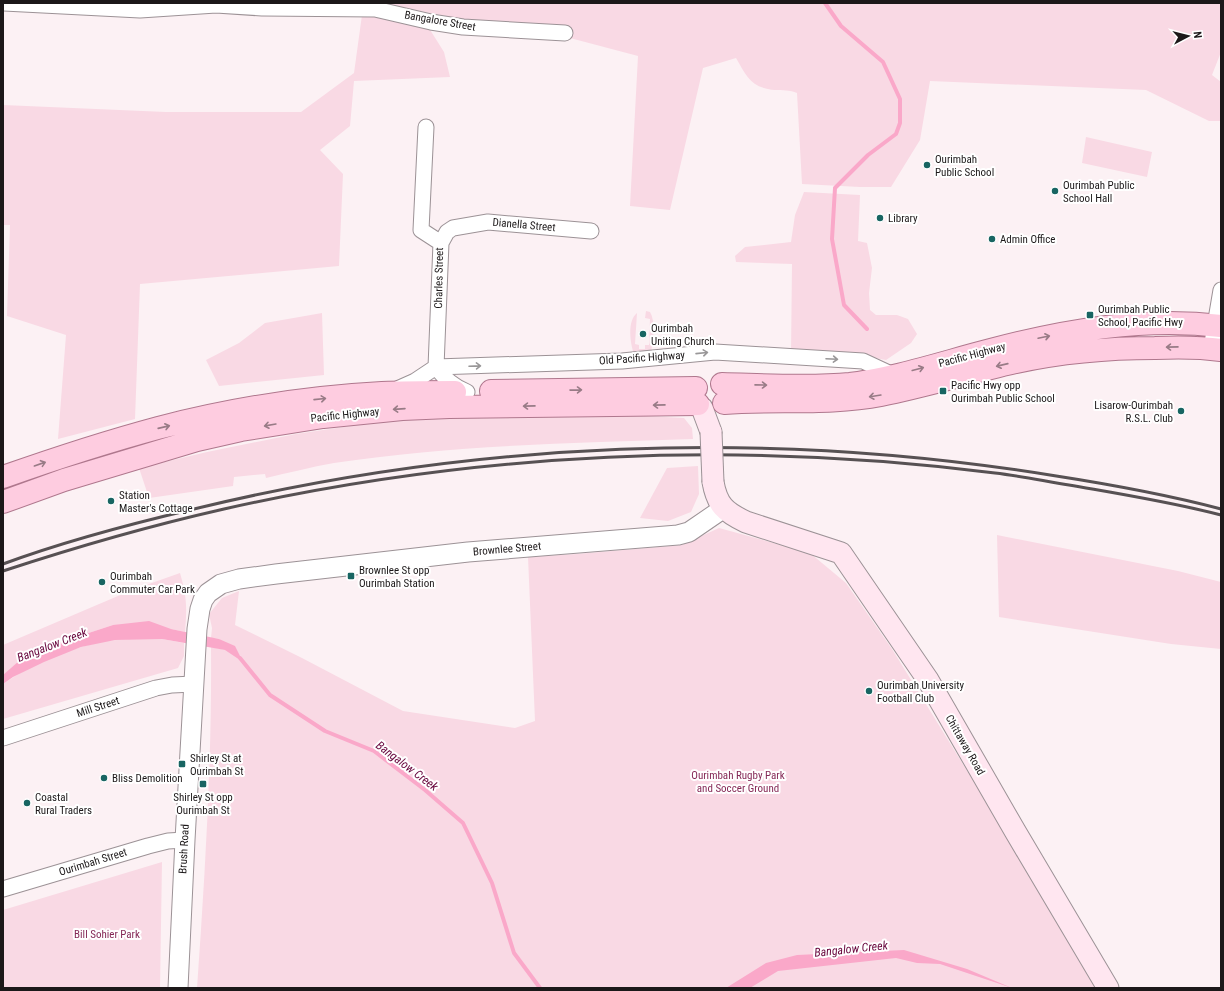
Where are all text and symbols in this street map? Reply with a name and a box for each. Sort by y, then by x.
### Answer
street label: Bangalore Street [403,8,477,34]
north arrow [1168,16,1208,56]
text: N [1191,31,1204,39]
place label: Ourimbah Public School [935,153,994,179]
marker: Ourimbah Public School [922,160,932,170]
place label: Ourimbah Public School Hall [1063,179,1135,205]
marker: Ourimbah Public School Hall [1050,186,1060,196]
place label: Library [888,212,918,225]
marker: Library [875,213,885,223]
street label: Dianella Street [492,216,556,234]
place label: Admin Office [1000,233,1056,246]
marker: Admin Office [987,234,997,244]
street label: Charles Street [432,247,446,309]
place label: Ourimbah Public School, Pacific Hwy [1098,303,1183,329]
marker: Ourimbah Public School, Pacific Hwy [1085,310,1095,320]
place label: Ourimbah Uniting Church [651,322,715,348]
marker: Ourimbah Uniting Church [638,329,648,339]
one-way arrow [1037,332,1050,340]
street label: Pacific Highway [937,340,1007,370]
one-way arrow [1166,343,1179,351]
street label: Old Pacific Highway [599,348,686,367]
one-way arrow [695,350,708,357]
one-way arrow [825,356,838,363]
one-way arrow [468,362,481,370]
one-way arrow [995,362,1008,370]
one-way arrow [911,365,924,373]
place label: Pacific Hwy opp Ourimbah Public School [951,379,1055,405]
one-way arrow [754,381,767,389]
one-way arrow [569,386,582,394]
marker: Pacific Hwy opp Ourimbah Public School [938,386,948,396]
one-way arrow [869,392,882,400]
one-way arrow [313,395,326,403]
place label: Lisarow-Ourimbah R.S.L. Club [1094,399,1173,425]
one-way arrow [653,401,666,409]
one-way arrow [523,402,536,410]
street label: Pacific Highway [310,405,380,425]
one-way arrow [393,406,406,413]
marker: Lisarow-Ourimbah R.S.L. Club [1176,406,1186,416]
one-way arrow [264,421,277,429]
one-way arrow [157,422,170,430]
one-way arrow [33,460,45,468]
place label: Station Master's Cottage [119,489,193,515]
marker: Station Master's Cottage [106,496,116,506]
street label: Brownlee Street [472,540,542,558]
place label: Brownlee St opp Ourimbah Station [359,564,434,590]
place label: Ourimbah Commuter Car Park [110,570,195,596]
marker: Brownlee St opp Ourimbah Station [346,571,356,581]
marker: Ourimbah Commuter Car Park [97,577,107,587]
water label: Bangalow Creek [15,625,90,665]
place label: Ourimbah University Football Club [877,679,965,705]
marker: Ourimbah University Football Club [864,686,874,696]
street label: Mill Street [75,694,121,720]
street label: Chittaway Road [943,713,987,777]
water label: Bangalow Creek [373,738,441,794]
place label: Shirley St at Ourimbah St [190,752,244,778]
marker: Shirley St at Ourimbah St [177,759,187,769]
park label: Ourimbah Rugby Park and Soccer Ground [691,769,785,795]
place label: Bliss Demolition [112,772,183,785]
marker: Bliss Demolition [99,773,109,783]
marker: Shirley St opp Ourimbah St [198,779,208,789]
place label: Coastal Rural Traders [35,791,92,817]
place label: Shirley St opp Ourimbah St [173,791,233,817]
marker: Coastal Rural Traders [22,798,32,808]
street label: Brush Road [176,824,192,874]
street label: Ourimbah Street [57,845,129,879]
park label: Bill Sohier Park [74,928,140,941]
water label: Bangalow Creek [814,938,889,960]

